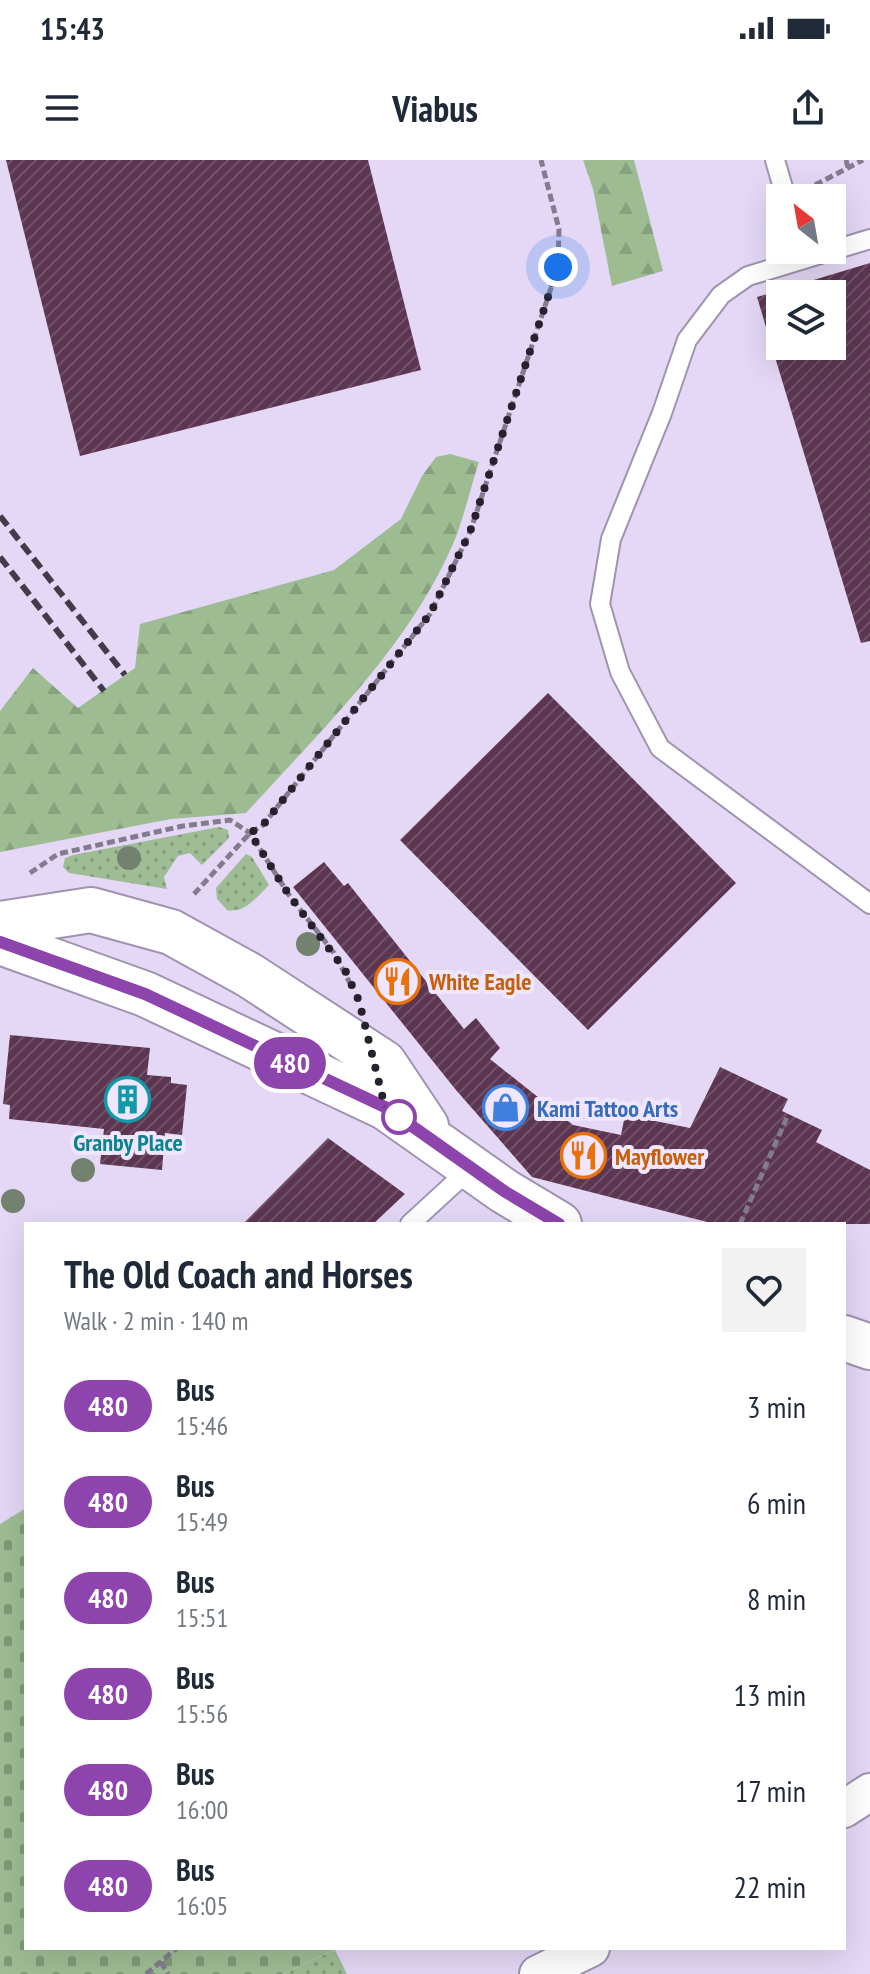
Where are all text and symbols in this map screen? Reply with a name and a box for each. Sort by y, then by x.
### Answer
text: 15:43 [40,9,105,48]
text: Viabus [392,85,478,132]
icon: menu [40,86,84,130]
icon: share [786,86,830,130]
north arrow [766,184,846,264]
map controls [766,184,846,360]
your location [538,247,578,287]
button: layers [766,280,846,360]
restaurant icon: White Eagle [374,957,422,1005]
place label: White Eagle [428,966,532,997]
line badge: 480 [244,1037,336,1089]
text: 480 [270,1044,310,1081]
building icon: Granby Place [104,1076,152,1124]
shop icon: Kami Tattoo Arts [482,1084,530,1132]
place label: Kami Tattoo Arts [537,1093,678,1124]
unlabelled marker [382,1100,416,1134]
place label: Granby Place [73,1127,183,1158]
restaurant icon: Mayflower [560,1132,608,1180]
place label: Mayflower [615,1141,705,1172]
button: heart [722,1248,806,1332]
text: The Old Coach and Horses [64,1249,413,1298]
text: Walk · 2 min · 140 m [64,1304,248,1337]
text: Bus [176,1370,215,1409]
text: 480 [88,1387,128,1424]
text: 3 min [747,1387,806,1426]
text: 15:46 [176,1409,228,1442]
text: Bus [176,1466,215,1505]
text: 480 [88,1483,128,1520]
text: 6 min [747,1483,806,1522]
text: 15:49 [176,1505,228,1538]
text: Bus [176,1562,215,1601]
text: 480 [88,1579,128,1616]
text: 8 min [747,1579,806,1618]
text: 15:51 [176,1601,228,1634]
text: Bus [176,1658,215,1697]
text: 480 [88,1675,128,1712]
text: 13 min [733,1675,806,1714]
text: 15:56 [176,1697,228,1730]
text: Bus [176,1754,215,1793]
text: 480 [88,1771,128,1808]
text: 17 min [735,1771,806,1810]
text: 16:00 [176,1793,228,1826]
text: Bus [176,1850,215,1889]
text: 480 [88,1867,128,1904]
text: 22 min [733,1867,806,1906]
text: 16:05 [176,1889,228,1922]

